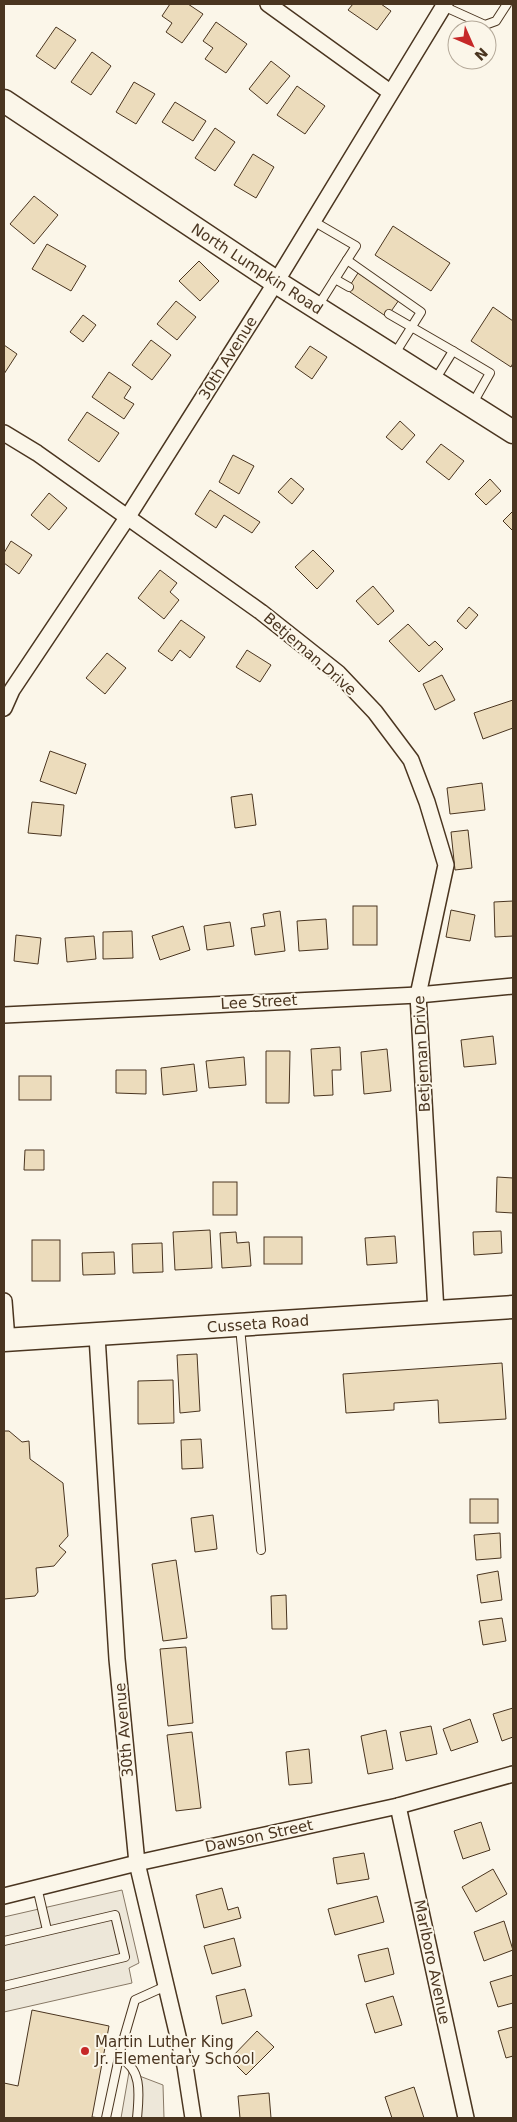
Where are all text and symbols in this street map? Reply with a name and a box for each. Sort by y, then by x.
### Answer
north arrow [447,20,497,70]
text: N [471,44,491,64]
street label: North Lumpkin Road [188,220,326,318]
street label: 30th Avenue [195,313,261,403]
street label: Betjeman Drive [260,609,360,699]
street label: Lee Street [220,991,298,1013]
street label: Betjeman Drive [410,995,434,1113]
street label: Cusseta Road [206,1311,310,1337]
street label: 30th Avenue [111,1682,137,1778]
street label: Dawson Street [203,1816,315,1856]
street label: Marlboro Avenue [410,1898,454,2026]
place label: Martin Luther King Jr. Elementary School [94,2033,255,2068]
marker: Martin Luther King Jr. Elementary School [79,2045,91,2057]

